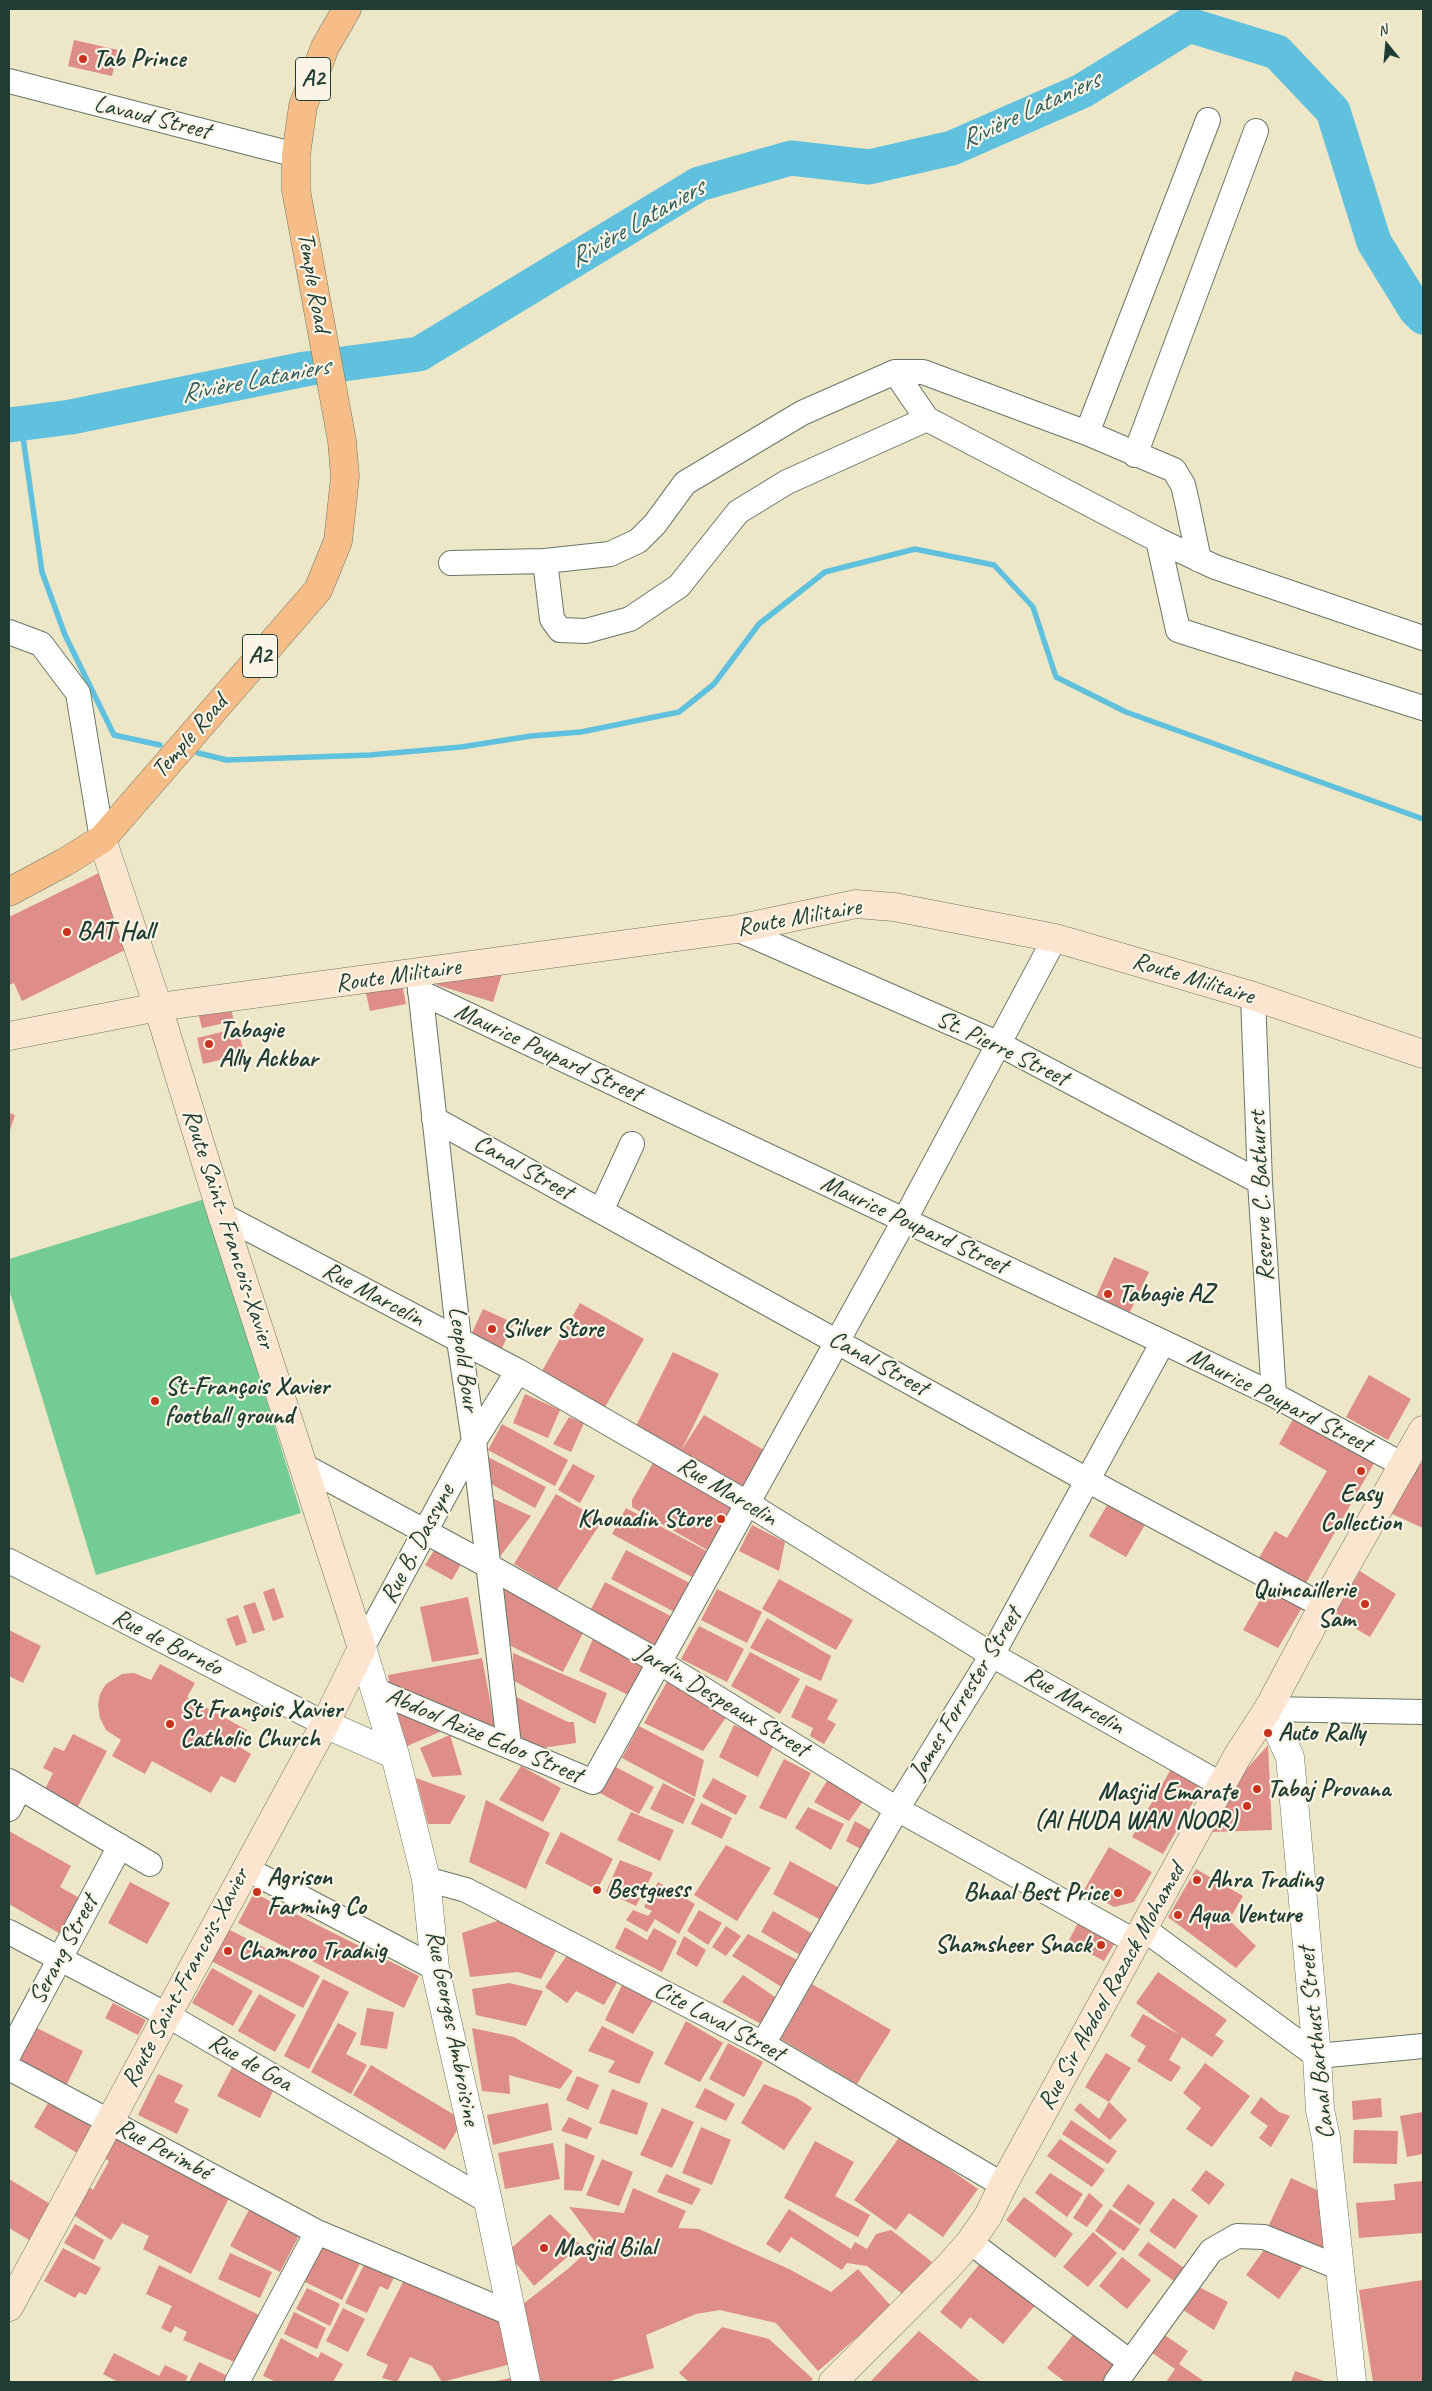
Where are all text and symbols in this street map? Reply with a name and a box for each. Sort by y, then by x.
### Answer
north arrow [1362,20,1412,70]
text: N [1376,21,1389,40]
place label: Tab Prince [93,44,186,74]
marker: Tab Prince [77,53,89,65]
road number: A2 [296,58,330,100]
water label: Rivière Lataniers [956,65,1104,157]
street label: Lavaud Street [91,89,213,147]
water label: Rivière Lataniers [564,173,710,275]
street label: Temple Road [289,230,337,334]
water label: Rivière Lataniers [178,351,332,411]
road number: A2 [242,634,278,678]
street label: Temple Road [146,689,234,785]
street label: Route Militaire [734,892,864,944]
place label: BAT Hall [77,917,154,947]
marker: BAT Hall [61,926,73,938]
street label: Route Militaire [1128,946,1258,1012]
street label: Route Militaire [334,952,462,1000]
street label: Maurice Poupard Street [450,997,646,1109]
street label: St. Pierre Street [931,1004,1073,1094]
place label: Tabagie Ally Ackbar [219,1015,318,1074]
marker: Tabagie Ally Ackbar [203,1038,215,1050]
street label: Route Saint- Francois-Xavier [175,1105,281,1353]
street label: Reserve C. Bathurst [1243,1110,1281,1282]
street label: Canal Street [468,1129,578,1207]
street label: Maurice Poupard Street [816,1169,1012,1281]
street label: Rue Marcelin [317,1256,429,1334]
place label: Tabagie AZ [1118,1279,1214,1309]
marker: Tabagie AZ [1102,1288,1114,1300]
street label: Leopold Bour [441,1304,485,1414]
place label: Silver Store [502,1314,603,1344]
marker: Silver Store [486,1323,498,1335]
street label: Canal Street [823,1325,933,1403]
street label: Maurice Poupard Street [1182,1342,1376,1460]
place label: St-François Xavier football ground [165,1372,329,1431]
marker: St-François Xavier football ground [149,1395,161,1407]
street label: Rue Marcelin [672,1451,782,1533]
marker: Easy Collection [1355,1465,1367,1477]
street label: Rue B. Dassyne [374,1479,462,1609]
place label: Easy Collection [1320,1479,1402,1538]
place label: Khouadin Store [577,1504,711,1534]
marker: Khouadin Store [715,1513,727,1525]
place label: Quincaillerie Sam [1253,1575,1355,1634]
marker: Quincaillerie Sam [1359,1598,1371,1610]
street label: Rue de Bornéo [107,1603,227,1683]
street label: James Forrester Street [903,1603,1029,1785]
street label: Jardin Despeaux Street [630,1638,814,1764]
street label: Rue Marcelin [1018,1660,1130,1742]
street label: Abdool Azize Edoo Street [381,1681,587,1791]
place label: St François Xavier Catholic Church [180,1695,342,1754]
marker: St François Xavier Catholic Church [164,1718,176,1730]
place label: Auto Rally [1278,1718,1365,1748]
marker: Auto Rally [1262,1727,1274,1739]
place label: Tabaj Provana [1267,1774,1390,1804]
place label: Masjid Emarate (Al HUDA WAN NOOR) [1034,1777,1237,1836]
marker: Tabaj Provana [1251,1783,1263,1795]
marker: Masjid Emarate (Al HUDA WAN NOOR) [1241,1800,1253,1812]
street label: Rue Sir Abdool Razack Mohamed [1032,1858,1192,2116]
street label: Route Saint-Francois-Xavier [115,1863,257,2093]
place label: Agrison Farming Co [267,1863,366,1922]
place label: Ahra Trading [1207,1865,1323,1895]
marker: Ahra Trading [1191,1874,1203,1886]
place label: Bestguess [607,1875,690,1905]
place label: Bhaal Best Price [964,1878,1108,1908]
marker: Bestguess [591,1884,603,1896]
marker: Agrison Farming Co [251,1886,263,1898]
marker: Bhaal Best Price [1112,1887,1124,1899]
street label: Serang Street [23,1890,105,2010]
place label: Aqua Venture [1188,1900,1301,1930]
marker: Aqua Venture [1172,1909,1184,1921]
street label: Rue Georges Ambroisine [418,1928,486,2128]
place label: Shamsheer Snack [935,1930,1091,1960]
place label: Chamroo Tradnig [238,1936,386,1966]
marker: Shamsheer Snack [1095,1939,1107,1951]
marker: Chamroo Tradnig [222,1945,234,1957]
street label: Canal Barthust Street [1292,1945,1342,2141]
street label: Cite Laval Street [649,1975,789,2069]
street label: Rue de Goa [203,2027,297,2099]
street label: Rue Perimbé [110,2113,216,2187]
place label: Masjid Bilal [554,2233,656,2263]
marker: Masjid Bilal [538,2242,550,2254]

